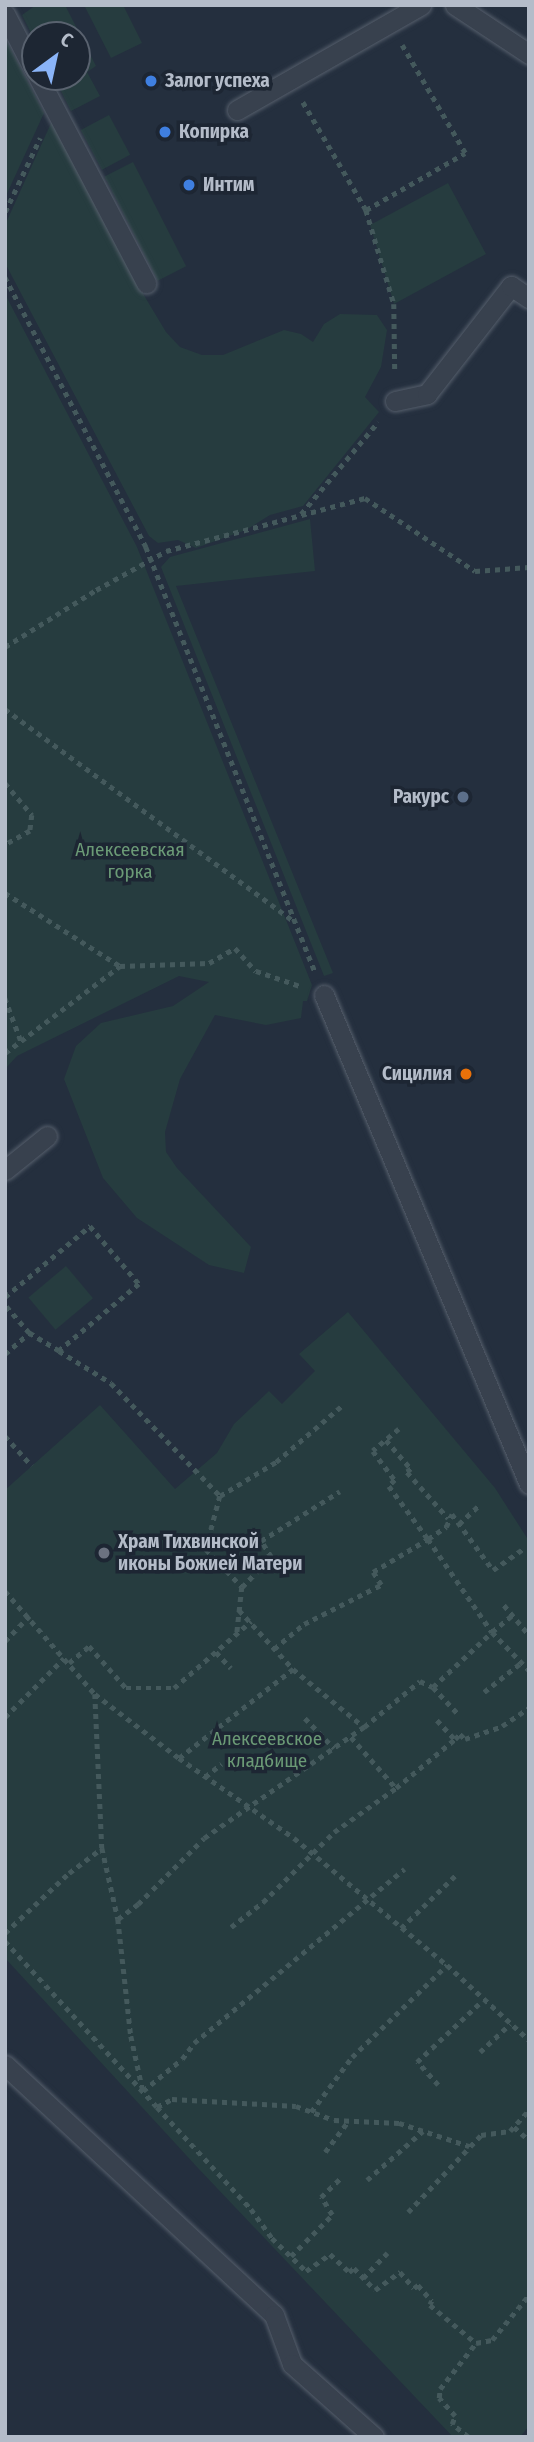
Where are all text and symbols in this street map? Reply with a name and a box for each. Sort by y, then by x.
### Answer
north arrow [21,21,91,91]
text: С [56,27,77,52]
place label: Залог успеха [165,70,270,92]
marker: Залог успеха [143,73,159,89]
place label: Копирка [179,121,249,143]
marker: Копирка [157,124,173,140]
place label: Интим [203,174,254,196]
marker: Интим [181,177,197,193]
place label: Ракурс [393,786,449,808]
marker: Ракурс [455,789,471,805]
park label: Алексеевская горка [75,839,185,883]
place label: Сицилия [382,1063,452,1085]
marker: Сицилия [458,1066,474,1082]
place label: Храм Тихвинской иконы Божией Матери [118,1531,303,1575]
marker: Храм Тихвинской иконы Божией Матери [96,1545,112,1561]
park label: Алексеевское кладбище [212,1728,322,1772]

